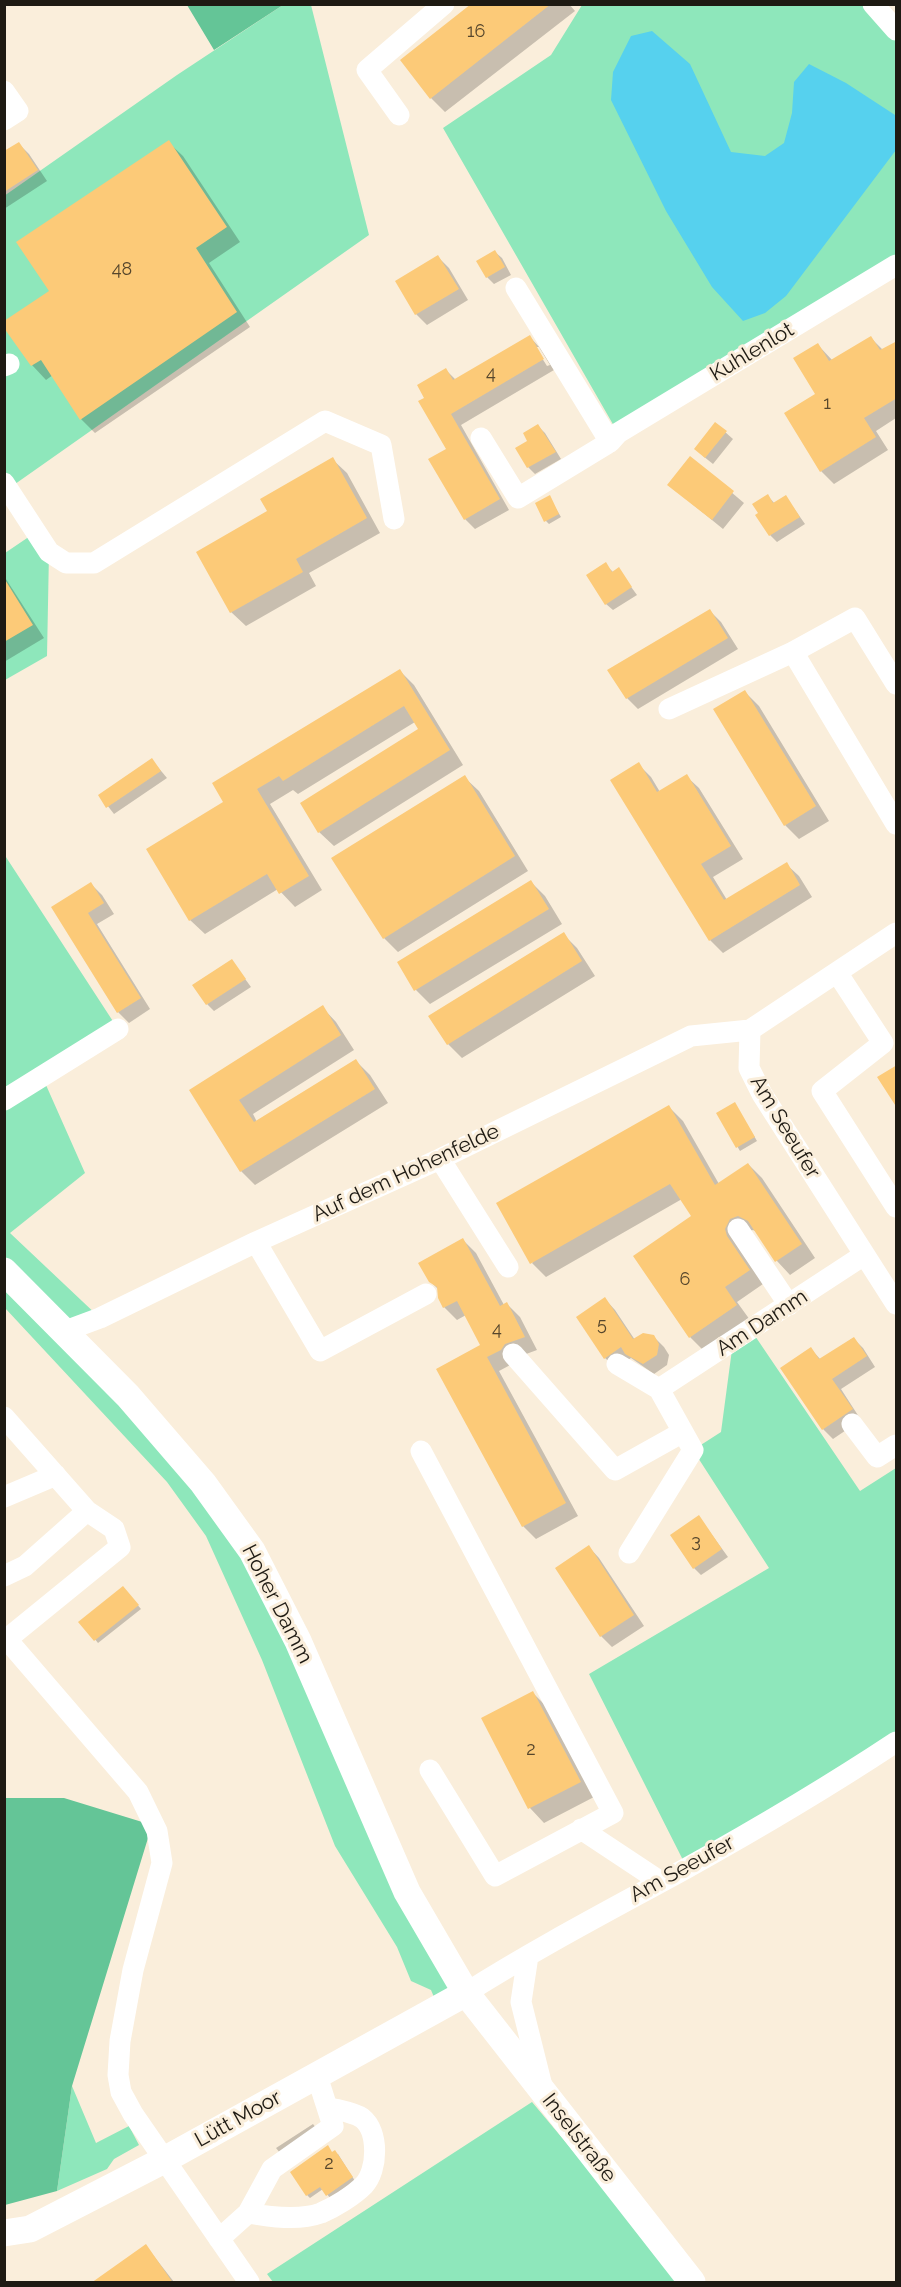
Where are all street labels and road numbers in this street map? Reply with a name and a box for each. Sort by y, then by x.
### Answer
street label: Kuhlenlot [706,317,798,387]
street label: Am Seeufer [745,1071,825,1183]
street label: Auf dem Hohenfelde [309,1119,503,1227]
street label: Am Damm [712,1284,812,1362]
street label: Hoher Damm [236,1540,318,1668]
street label: Am Seeufer [626,1830,738,1908]
street label: Lütt Moor [190,2085,286,2153]
street label: Inselstraße [537,2089,621,2187]

